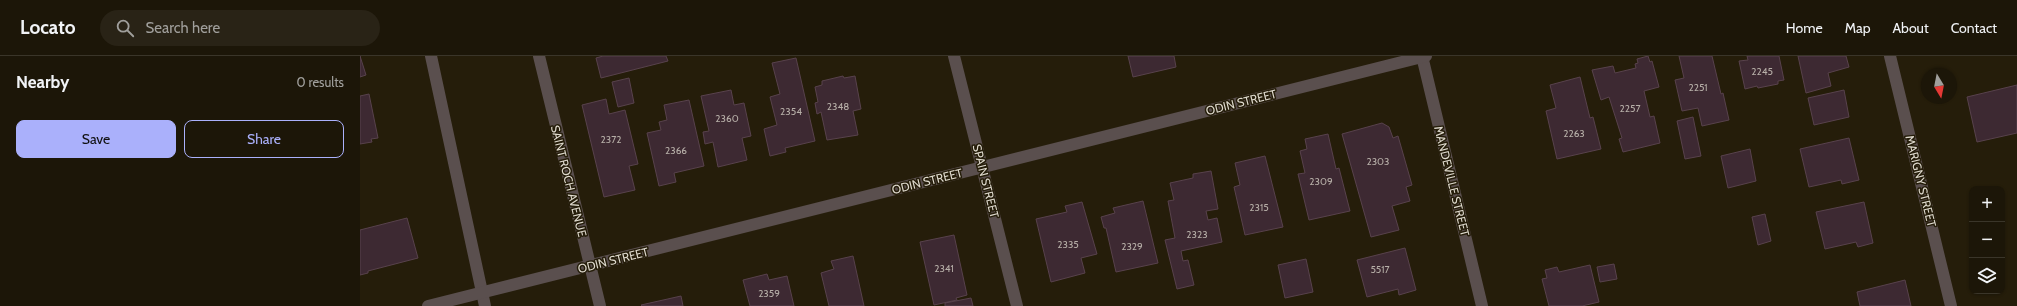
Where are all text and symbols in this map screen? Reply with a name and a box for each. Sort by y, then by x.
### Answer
search box [100,10,380,46]
text: Locato [20,16,76,39]
icon: search [114,17,136,39]
text: Search here [146,19,220,37]
text: Home [1786,19,1823,37]
text: Map [1845,19,1870,37]
text: About [1892,19,1929,37]
text: Contact [1951,19,1997,37]
house number: 2245 [1751,65,1773,78]
north arrow [1921,68,1957,104]
text: Nearby [16,72,69,92]
text: 0 results [296,74,344,90]
house number: 2251 [1688,81,1708,94]
street label: ODIN STREET [1204,86,1279,118]
house number: 2348 [827,100,849,113]
house number: 2257 [1620,102,1640,115]
house number: 2354 [780,105,802,118]
house number: 2360 [715,112,739,125]
button: Save [16,120,176,158]
button: Share [184,120,344,158]
street label: SAINT ROCH AVENUE [548,124,590,239]
street label: MANDEVILLE STREET [1431,124,1473,238]
house number: 2263 [1563,127,1585,140]
house number: 2372 [601,133,621,146]
street label: MARIGNY STREET [1902,134,1940,229]
street label: SPAIN STREET [970,143,1003,220]
house number: 2366 [665,144,687,157]
house number: 2303 [1366,155,1390,168]
street label: ODIN STREET [890,165,965,197]
house number: 2309 [1309,175,1333,188]
map controls [1969,186,2005,294]
button: + [1969,186,2005,222]
house number: 2315 [1249,201,1269,214]
button: − [1969,222,2005,258]
house number: 2323 [1186,228,1208,241]
house number: 2335 [1057,238,1079,251]
house number: 2329 [1121,240,1143,253]
street label: ODIN STREET [576,244,651,276]
button: layers [1969,258,2005,294]
house number: 2341 [934,262,954,275]
house number: 5517 [1370,263,1390,276]
house number: 2359 [758,287,780,300]

